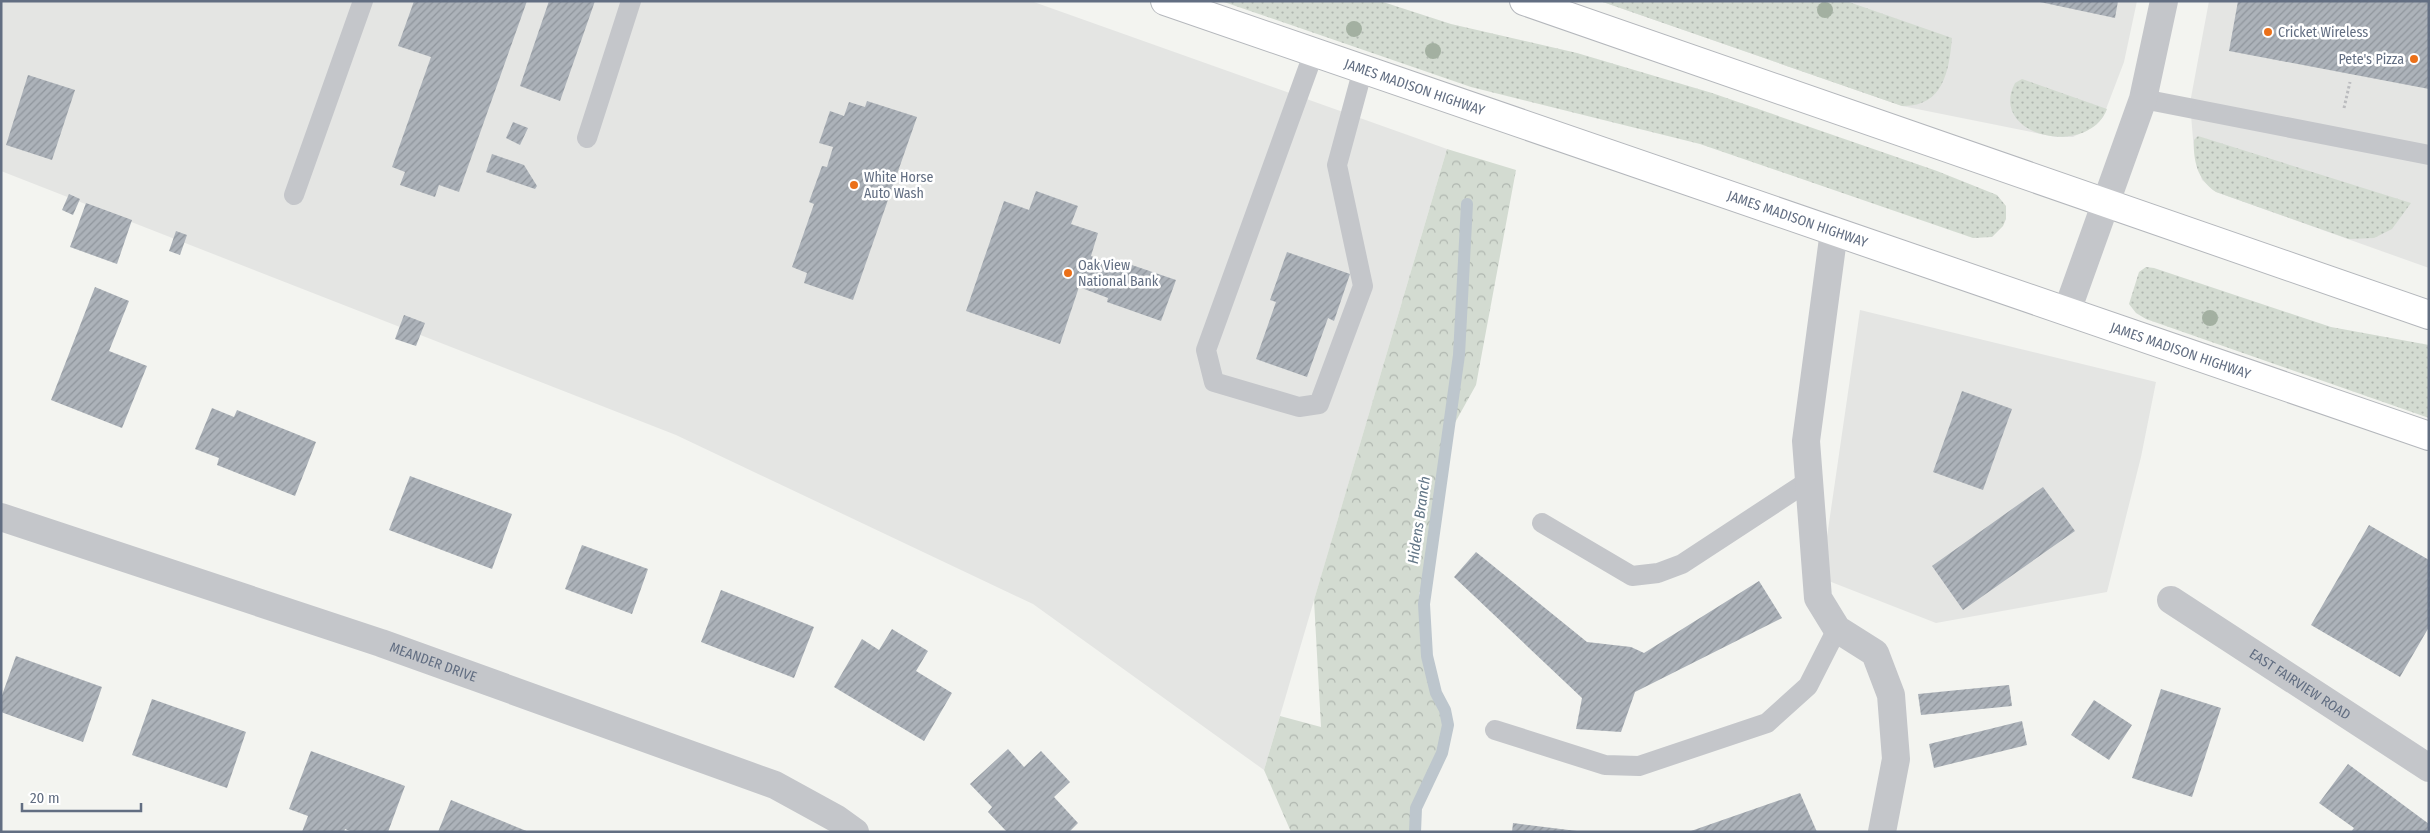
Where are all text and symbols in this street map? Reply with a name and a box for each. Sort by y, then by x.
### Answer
place label: Cricket Wireless [2278,24,2368,41]
marker: Cricket Wireless [2262,26,2274,38]
place label: Pete's Pizza [2338,51,2404,68]
marker: Pete's Pizza [2408,53,2420,65]
street label: JAMES MADISON HIGHWAY [1342,55,1487,119]
place label: White Horse Auto Wash [864,169,933,202]
marker: White Horse Auto Wash [848,179,860,191]
street label: JAMES MADISON HIGHWAY [1725,187,1870,251]
place label: Oak View National Bank [1078,257,1159,290]
marker: Oak View National Bank [1062,267,1074,279]
street label: JAMES MADISON HIGHWAY [2108,318,2253,383]
water label: Hidens Branch [1404,475,1434,565]
street label: MEANDER DRIVE [388,638,480,685]
street label: EAST FAIRVIEW ROAD [2246,645,2354,723]
scale bar [22,780,141,812]
text: 20 m [30,789,60,807]

